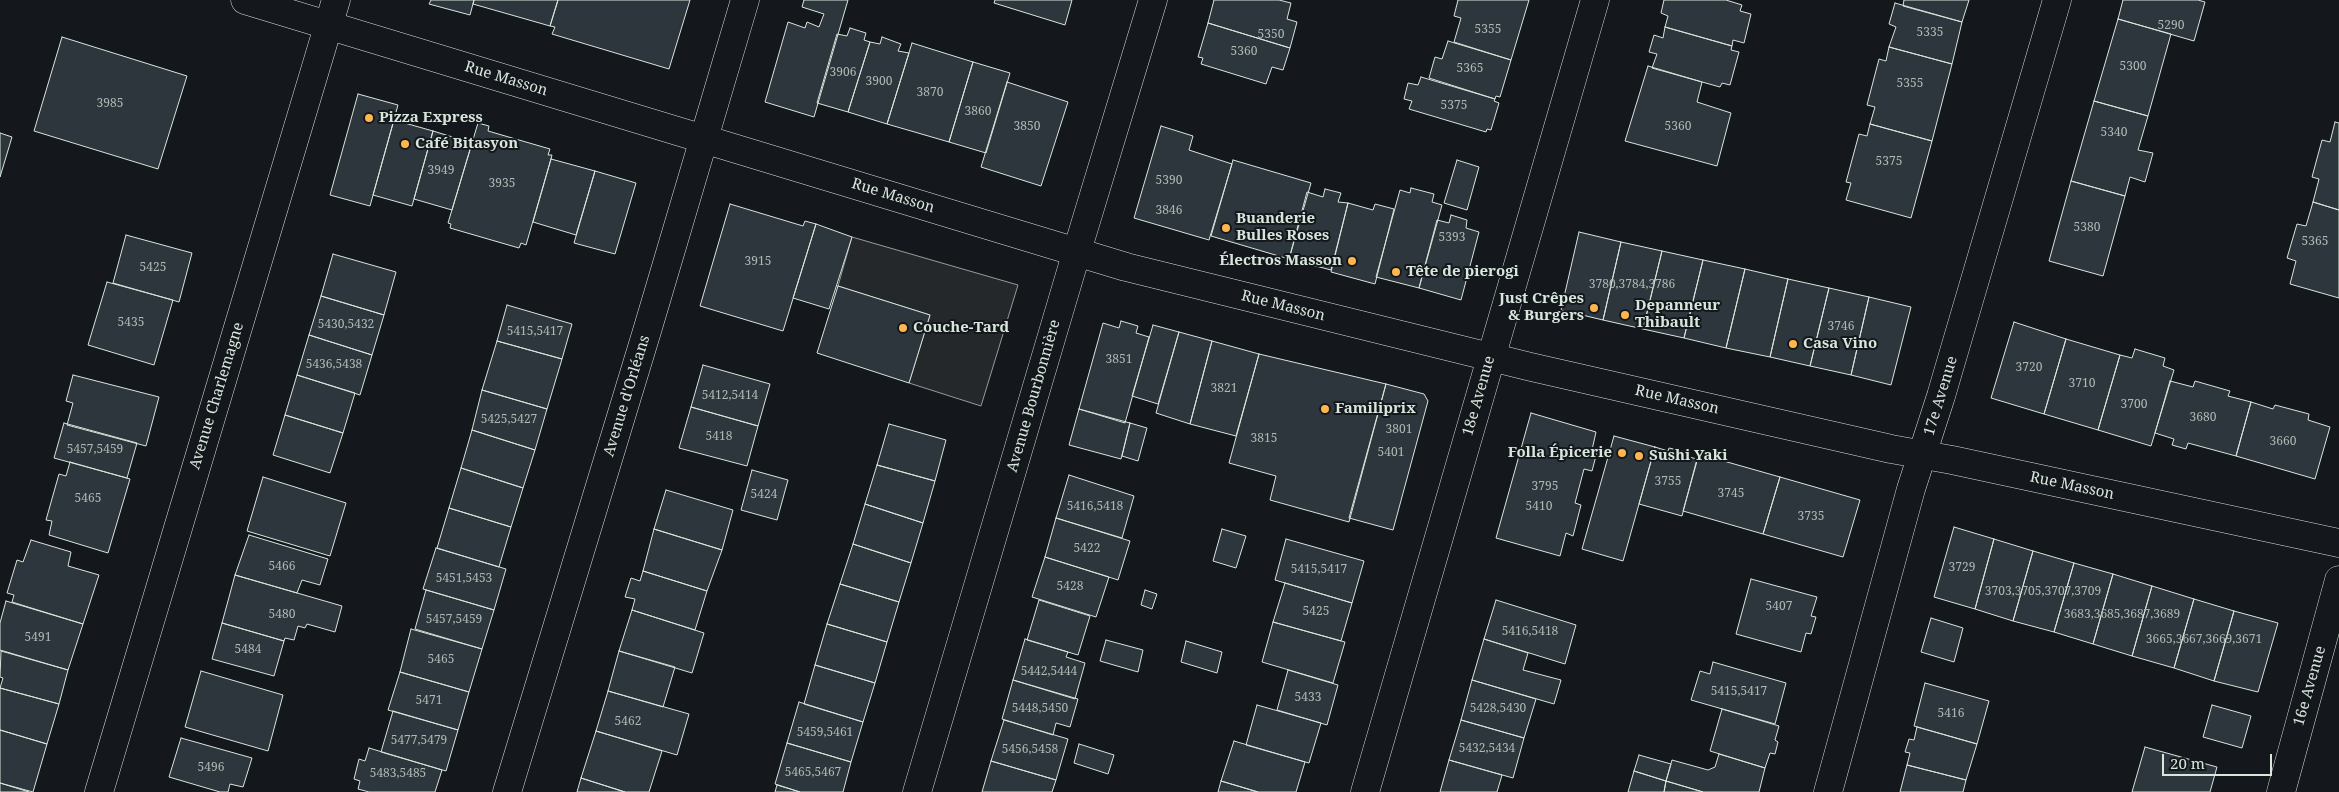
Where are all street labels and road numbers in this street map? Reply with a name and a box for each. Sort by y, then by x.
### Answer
street label: Rue Masson [462,58,550,100]
street label: Rue Masson [849,175,937,217]
street label: Rue Masson [1239,287,1327,325]
street label: Avenue Bourbonnière [1004,318,1064,474]
street label: Avenue Charlemagne [186,320,248,472]
street label: Avenue d'Orléans [600,333,654,459]
street label: 18e Avenue [1459,354,1499,438]
street label: 17e Avenue [1920,354,1962,438]
street label: Rue Masson [1633,382,1721,418]
street label: Rue Masson [2028,468,2116,504]
street label: 16e Avenue [2290,644,2330,728]

